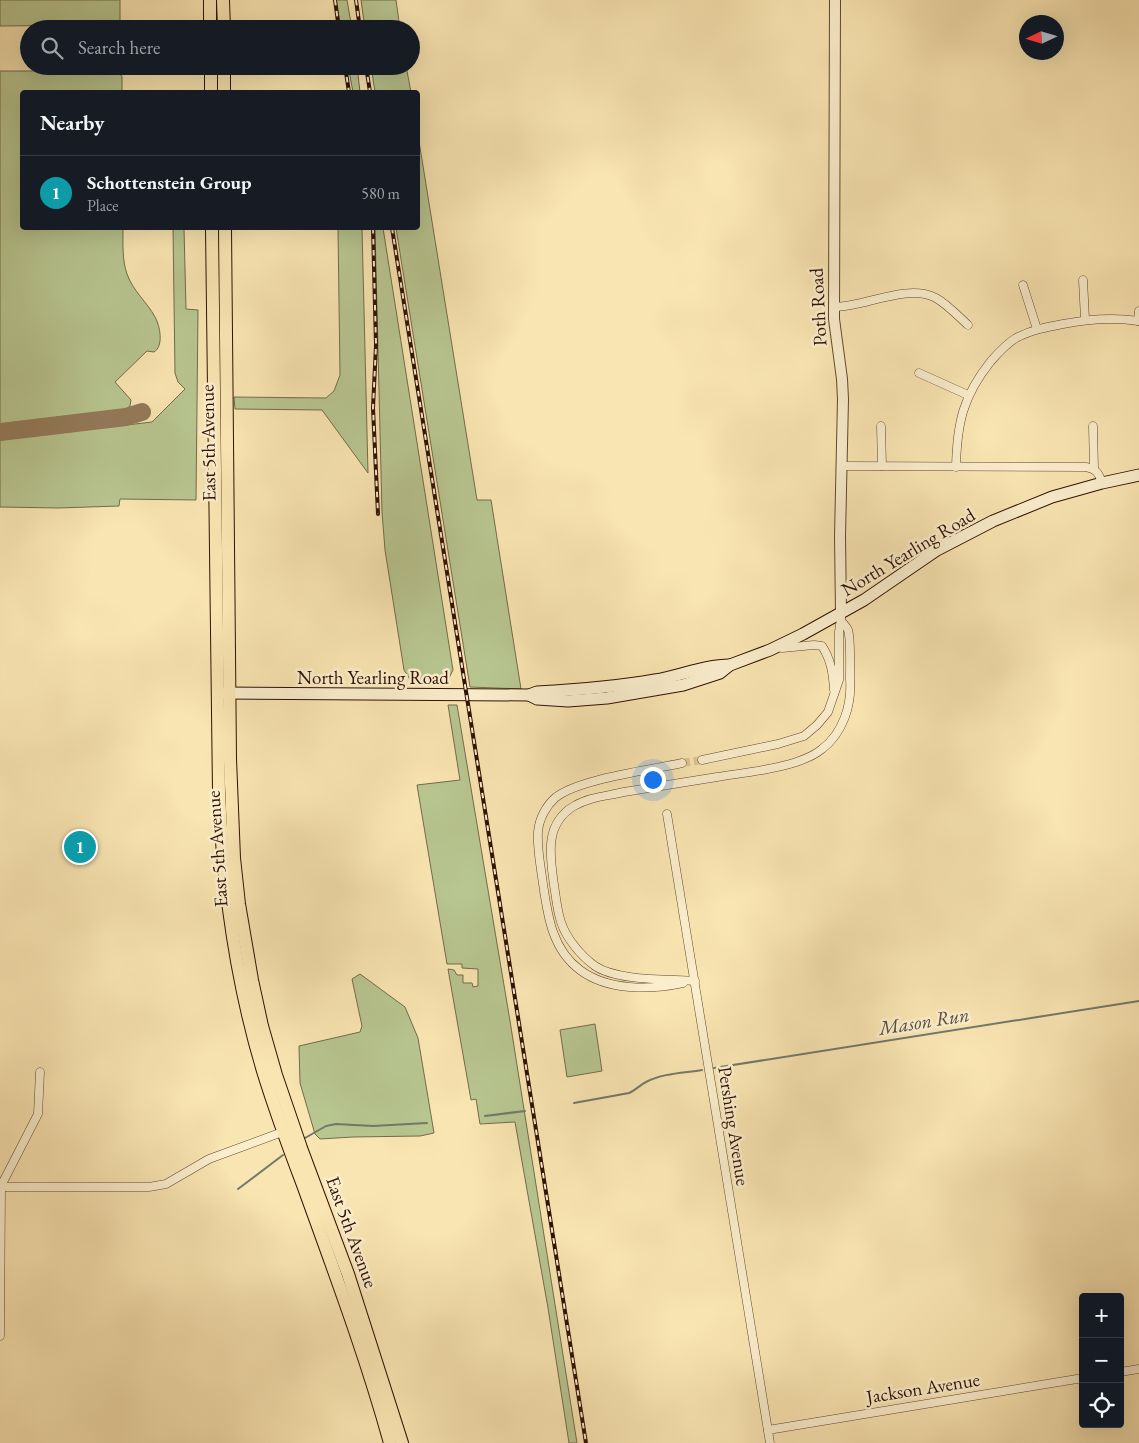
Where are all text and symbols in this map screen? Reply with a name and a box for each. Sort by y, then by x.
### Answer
north arrow [1019,15,1064,60]
search box [20,20,420,75]
icon: search [38,34,66,62]
text: Search here [78,35,160,60]
text: Nearby [40,109,104,136]
text: Schottenstein Group [87,170,252,195]
text: 1 [52,183,60,204]
text: 580 m [361,183,400,204]
text: Place [87,195,119,216]
street label: Poth Road [803,267,833,347]
street label: East 5th Avenue [194,384,222,502]
street label: North Yearling Road [836,502,980,602]
street label: North Yearling Road [297,665,449,690]
your location [640,767,666,793]
street label: East 5th Avenue [200,790,234,908]
pin: 1 [64,828,96,866]
water label: Mason Run [876,1001,971,1041]
street label: Pershing Avenue [712,1065,756,1187]
street label: East 5th Avenue [320,1173,384,1291]
map controls [1079,1293,1124,1428]
button: + [1079,1293,1124,1338]
button: − [1079,1338,1124,1383]
street label: Jackson Avenue [862,1367,982,1410]
button: locate [1079,1383,1124,1428]

